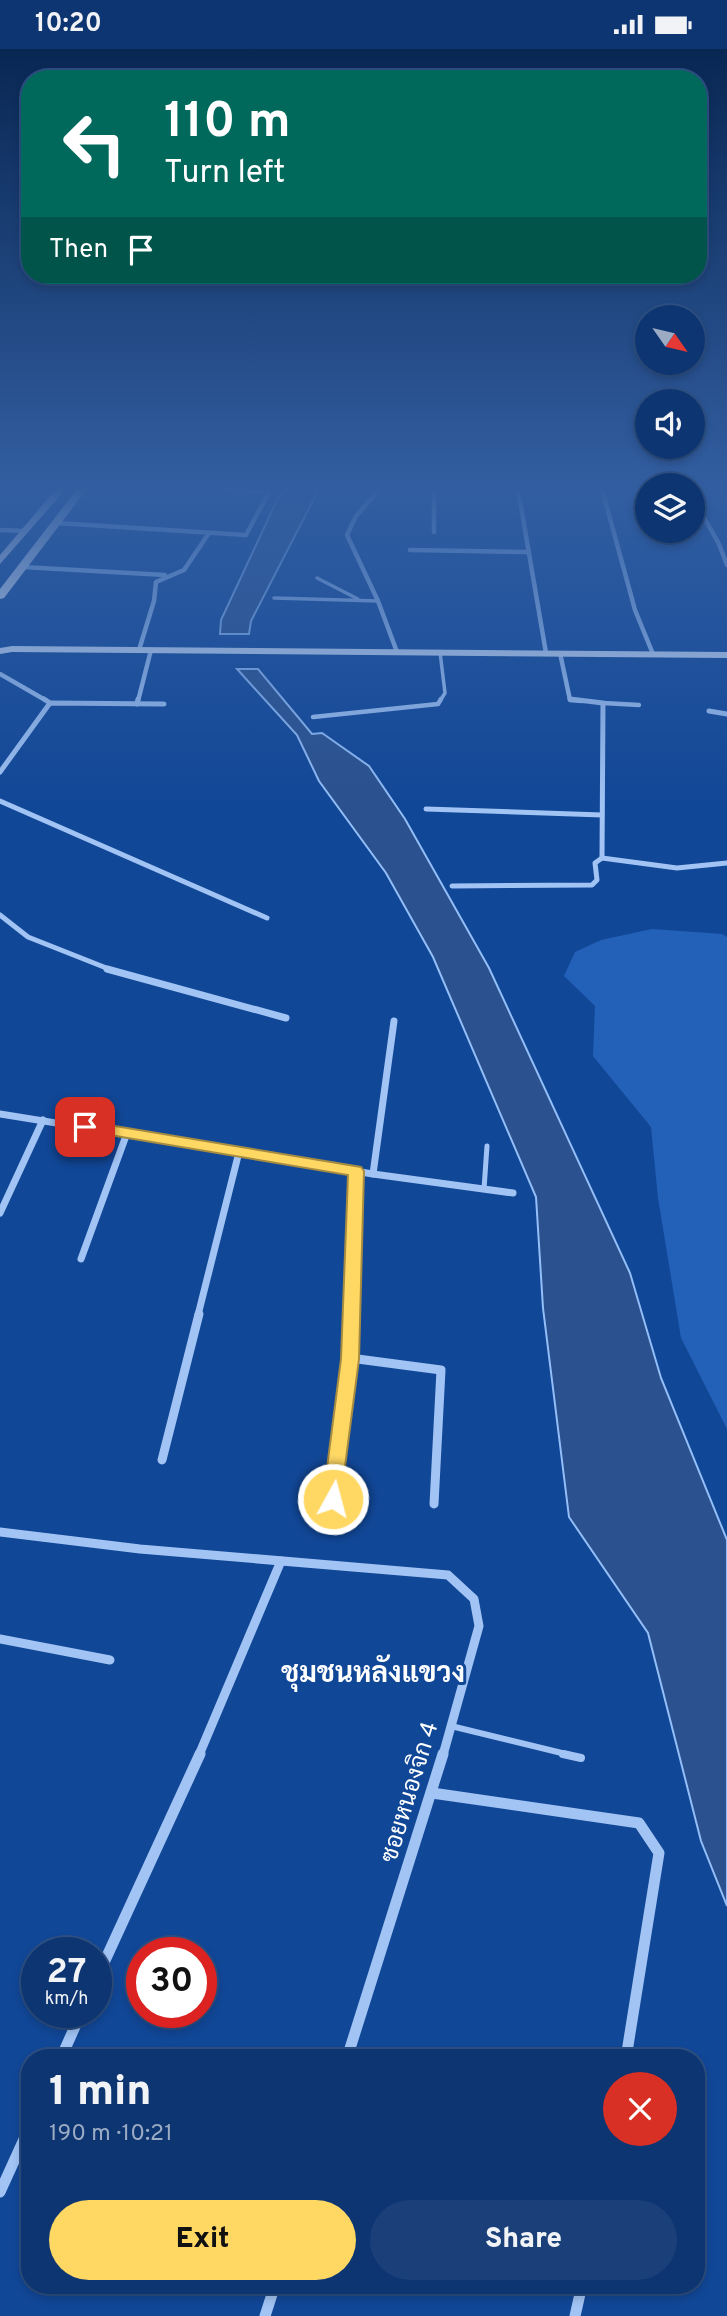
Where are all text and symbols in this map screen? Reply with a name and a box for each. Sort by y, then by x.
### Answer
text: 10:20 [35,8,102,41]
text: 110 m [164,93,291,155]
icon: left [49,98,140,189]
text: Turn left [164,154,285,194]
icon: arrive [122,231,160,269]
text: Then [49,234,108,267]
north arrow [635,305,705,375]
map controls [635,305,705,543]
button: sound [635,389,705,459]
button: layers [635,473,705,543]
pin [55,1097,115,1157]
icon: arrive [66,1108,104,1146]
position arrow [296,1462,370,1536]
district label: ชุมชนหลังแขวง [281,1654,465,1693]
street label: ซอยหนองจิก 4 [374,1718,447,1867]
speed limit sign: 30 [126,1937,217,2028]
text: 27 [47,1951,86,1995]
text: km/h [45,1988,88,2011]
text: 1 min [49,2067,152,2120]
button: close [603,2072,677,2146]
text: 190 m · 10:21 [49,2120,173,2149]
button: Exit [49,2200,356,2280]
button: Share [370,2200,677,2280]

